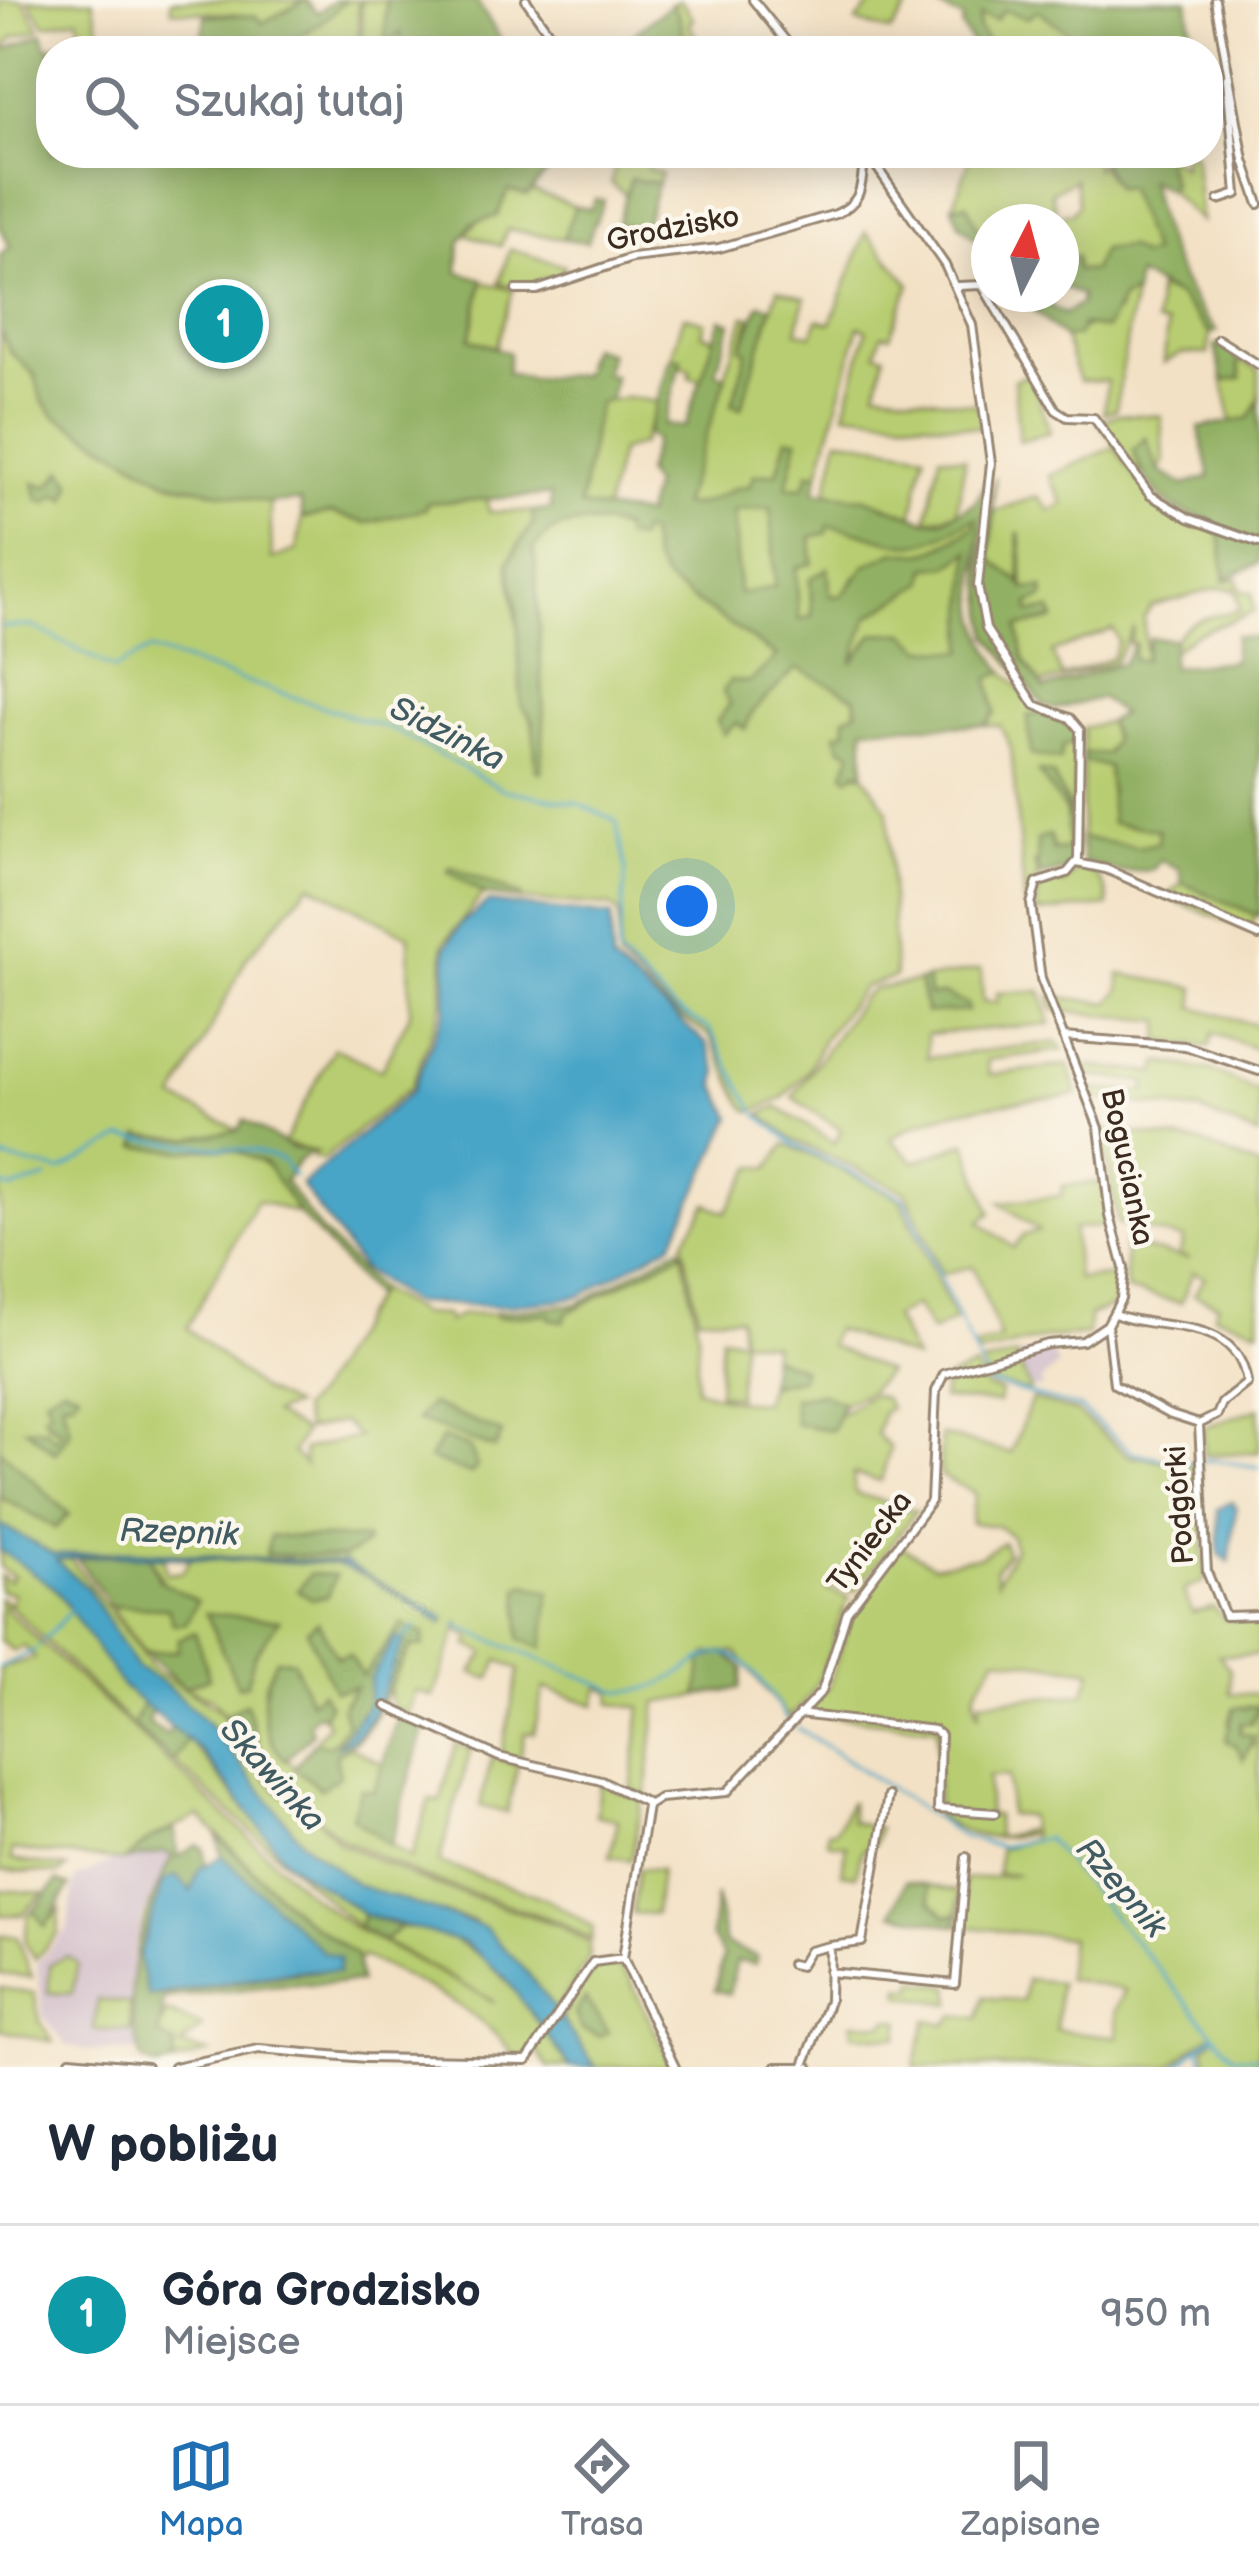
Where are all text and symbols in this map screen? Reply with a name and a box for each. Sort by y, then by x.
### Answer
search box [36,36,1223,168]
icon: search [78,69,144,135]
text: Szukaj tutaj [174,75,405,130]
street label: Grodzisko [604,199,742,259]
north arrow [971,204,1079,312]
pin: 1 [185,279,263,369]
water label: Sidzinka [383,688,511,780]
your location [657,876,717,936]
street label: Bogucianka [1093,1085,1161,1249]
street label: Podgórki [1158,1444,1202,1566]
street label: Tyniecka [820,1484,920,1600]
water label: Rzepnik [119,1511,240,1555]
water label: Skawinka [211,1710,333,1840]
water label: Rzepnik [1067,1830,1176,1947]
text: W pobliżu [48,2115,279,2176]
text: Góra Grodzisko [162,2264,481,2319]
text: 1 [79,2291,95,2338]
text: 950 m [1100,2291,1211,2338]
text: Miejsce [162,2319,300,2366]
tab: Mapa [159,2433,244,2545]
tab: Trasa [561,2433,644,2545]
tab: Zapisane [961,2433,1100,2545]

